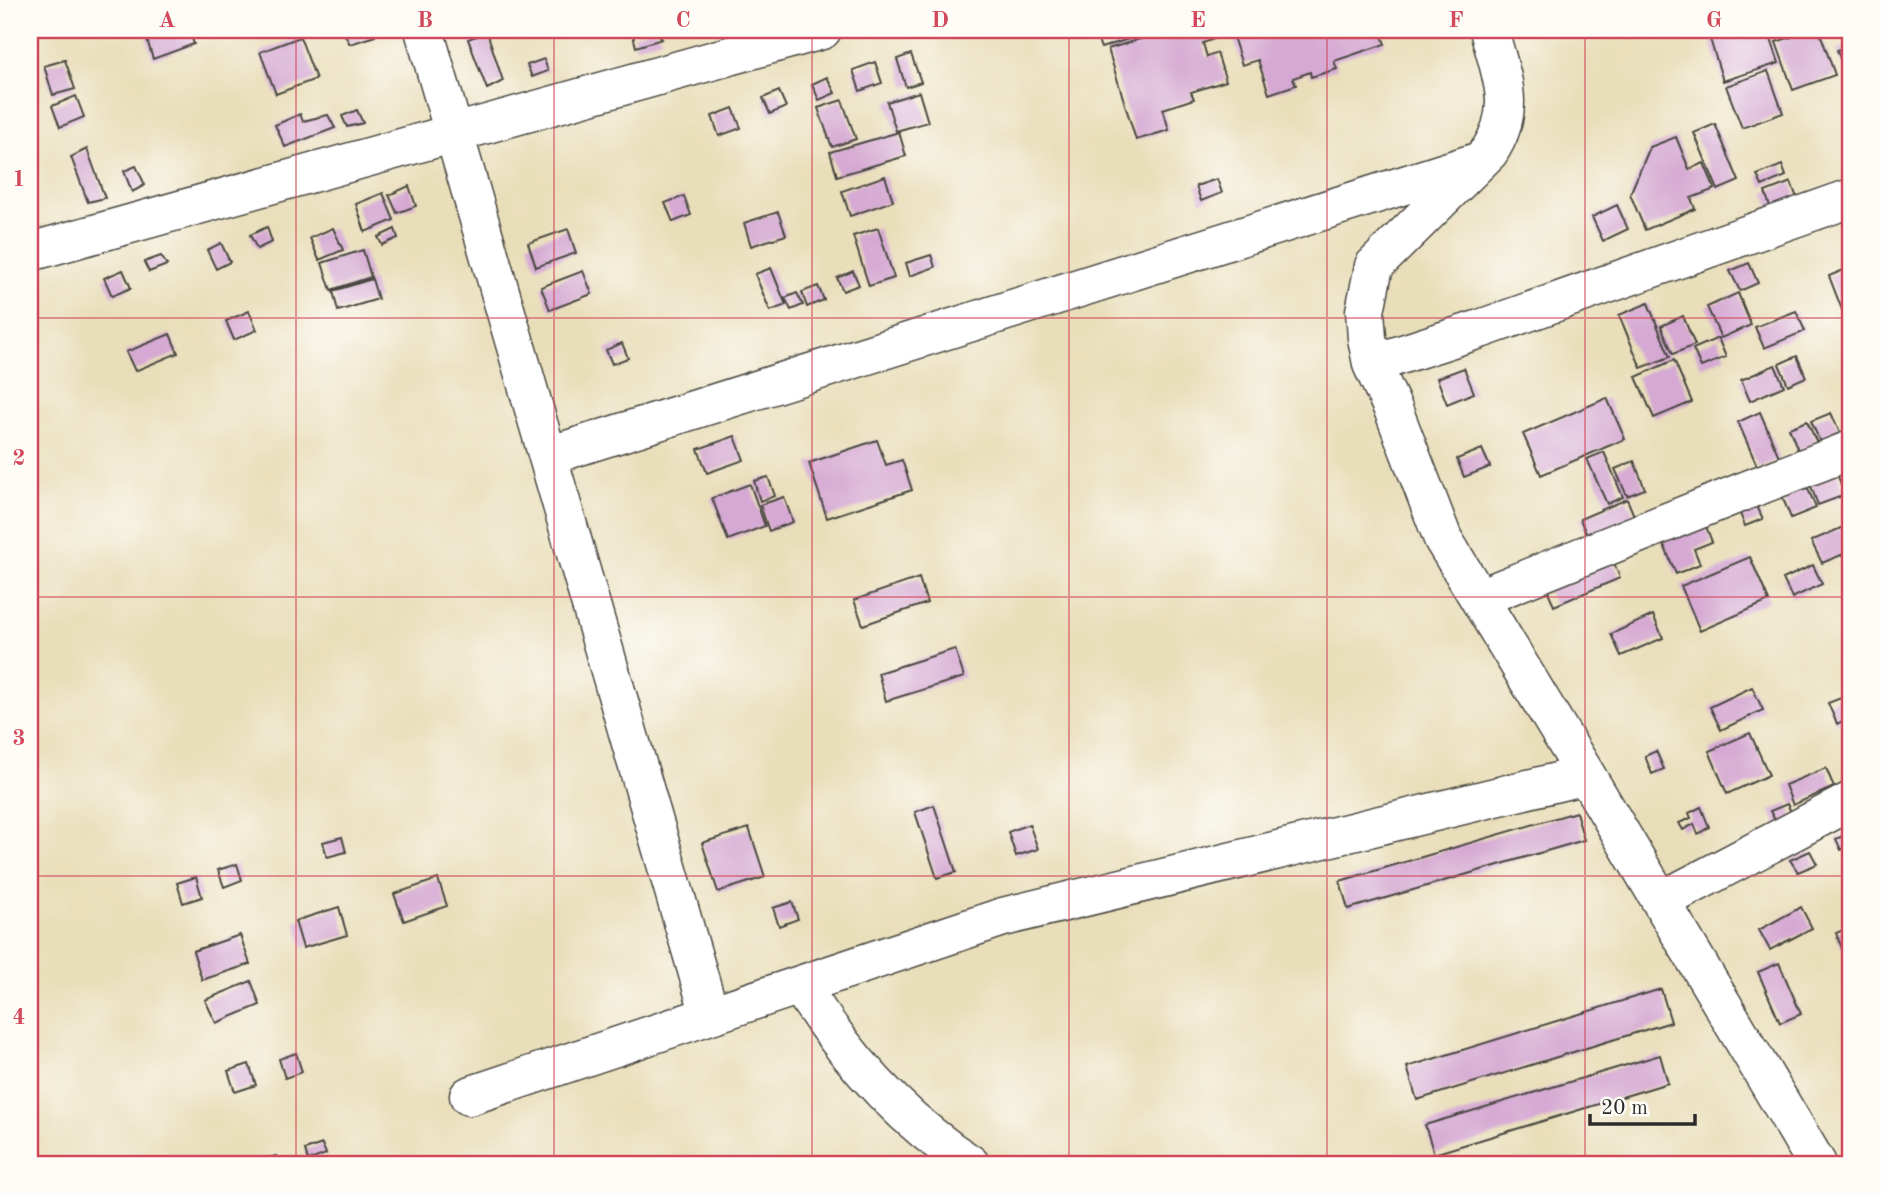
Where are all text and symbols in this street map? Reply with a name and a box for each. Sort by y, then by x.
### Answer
text: A [158,9,176,32]
text: B [417,9,433,32]
text: C [675,9,691,32]
text: D [931,9,949,32]
text: E [1190,9,1206,32]
text: F [1448,9,1464,32]
text: G [1706,9,1722,32]
text: 1 [12,168,26,191]
text: 2 [12,447,26,470]
text: 3 [12,727,26,750]
text: 4 [12,1006,26,1029]
scale bar [1590,1082,1696,1126]
text: 20 m [1601,1098,1648,1119]

